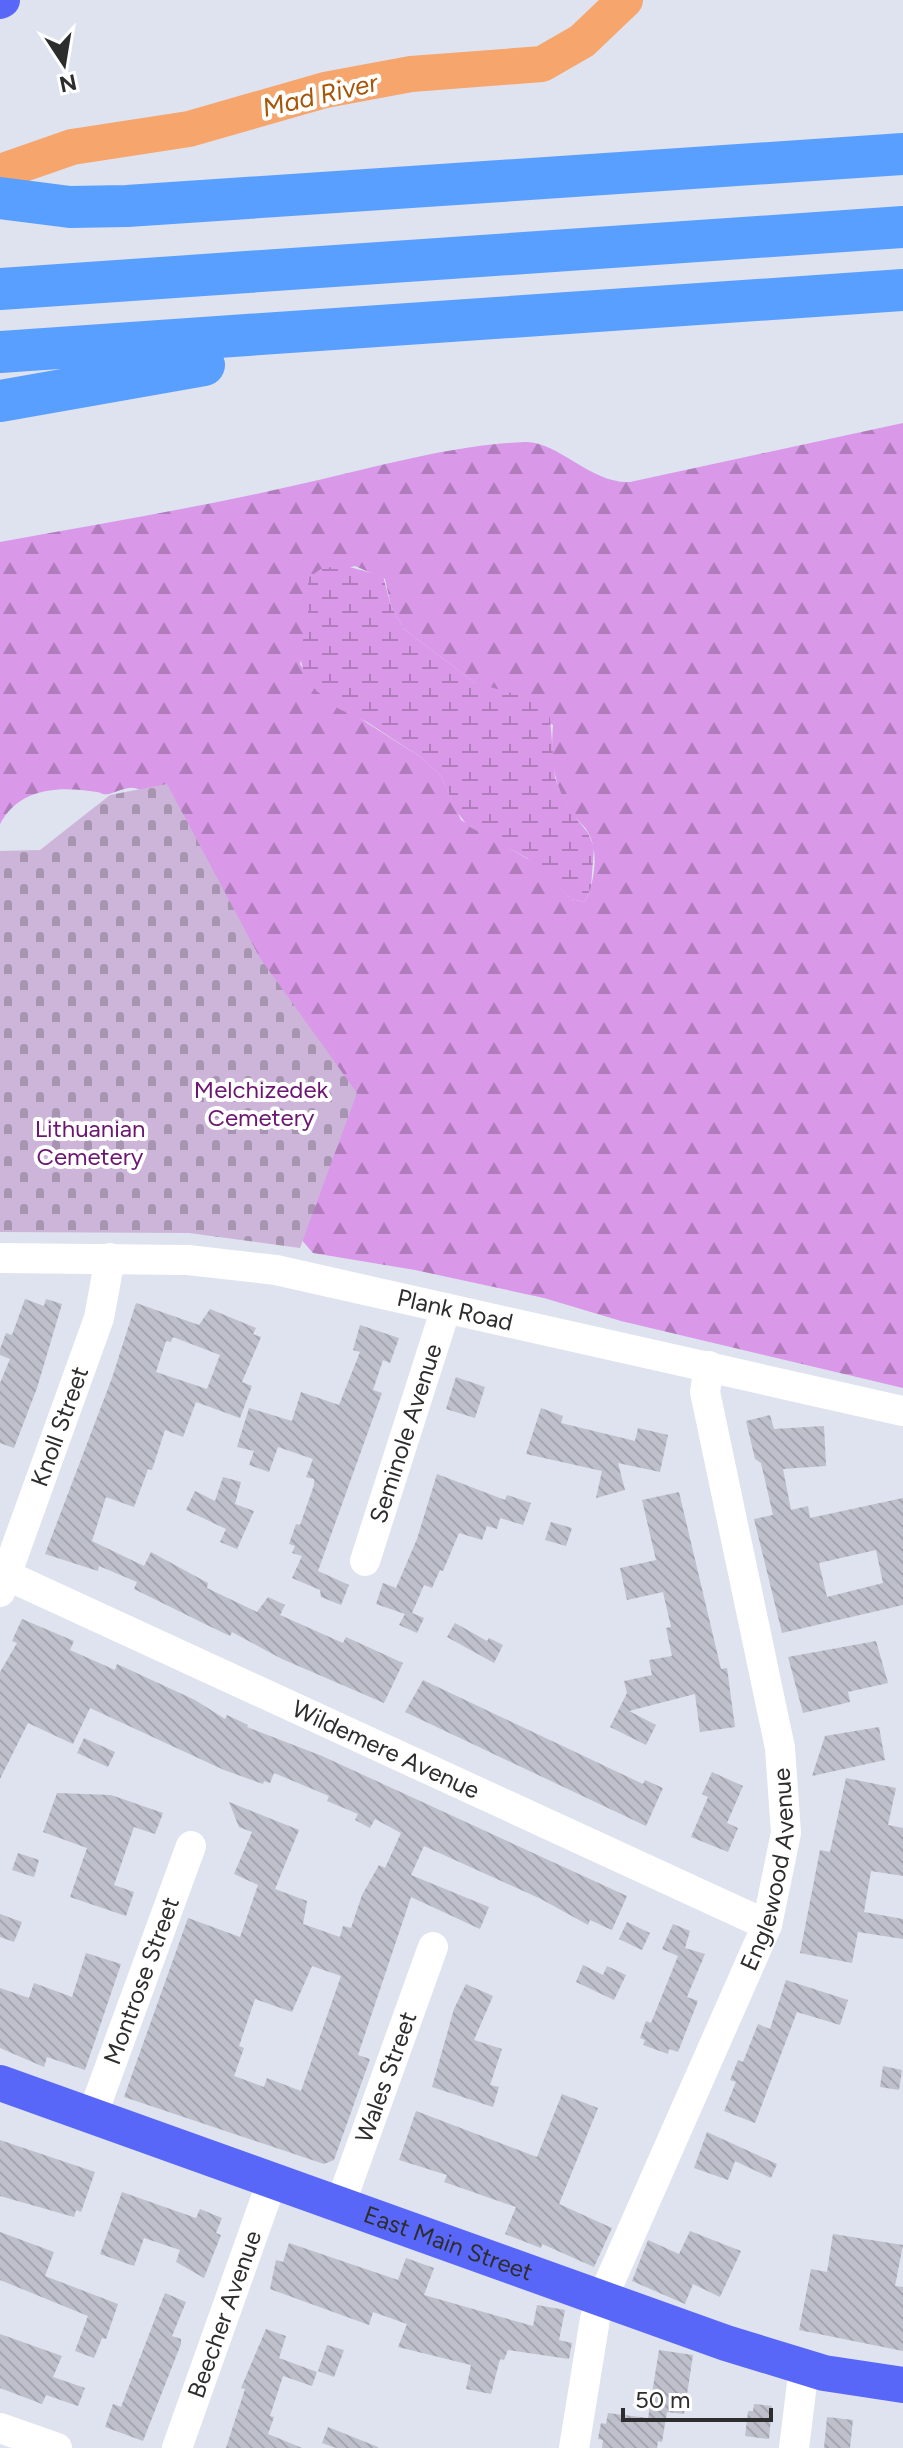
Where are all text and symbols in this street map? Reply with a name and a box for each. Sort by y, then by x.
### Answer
north arrow [24,24,104,104]
water label: Mad River [259,66,382,124]
text: N [57,68,79,98]
park label: Melchizedek Cemetery [194,1075,329,1132]
park label: Lithuanian Cemetery [35,1114,145,1171]
street label: Plank Road [394,1283,516,1337]
street label: Seminole Avenue [363,1340,448,1527]
street label: Knoll Street [24,1362,94,1490]
street label: Wildemere Avenue [288,1694,484,1805]
street label: Englewood Avenue [734,1767,800,1975]
street label: Montrose Street [97,1893,185,2068]
street label: Wales Street [349,2007,423,2146]
street label: East Main Street [360,2199,537,2287]
street label: Beecher Avenue [181,2226,267,2402]
scale bar [623,2372,771,2422]
text: 50 m [635,2385,691,2414]

